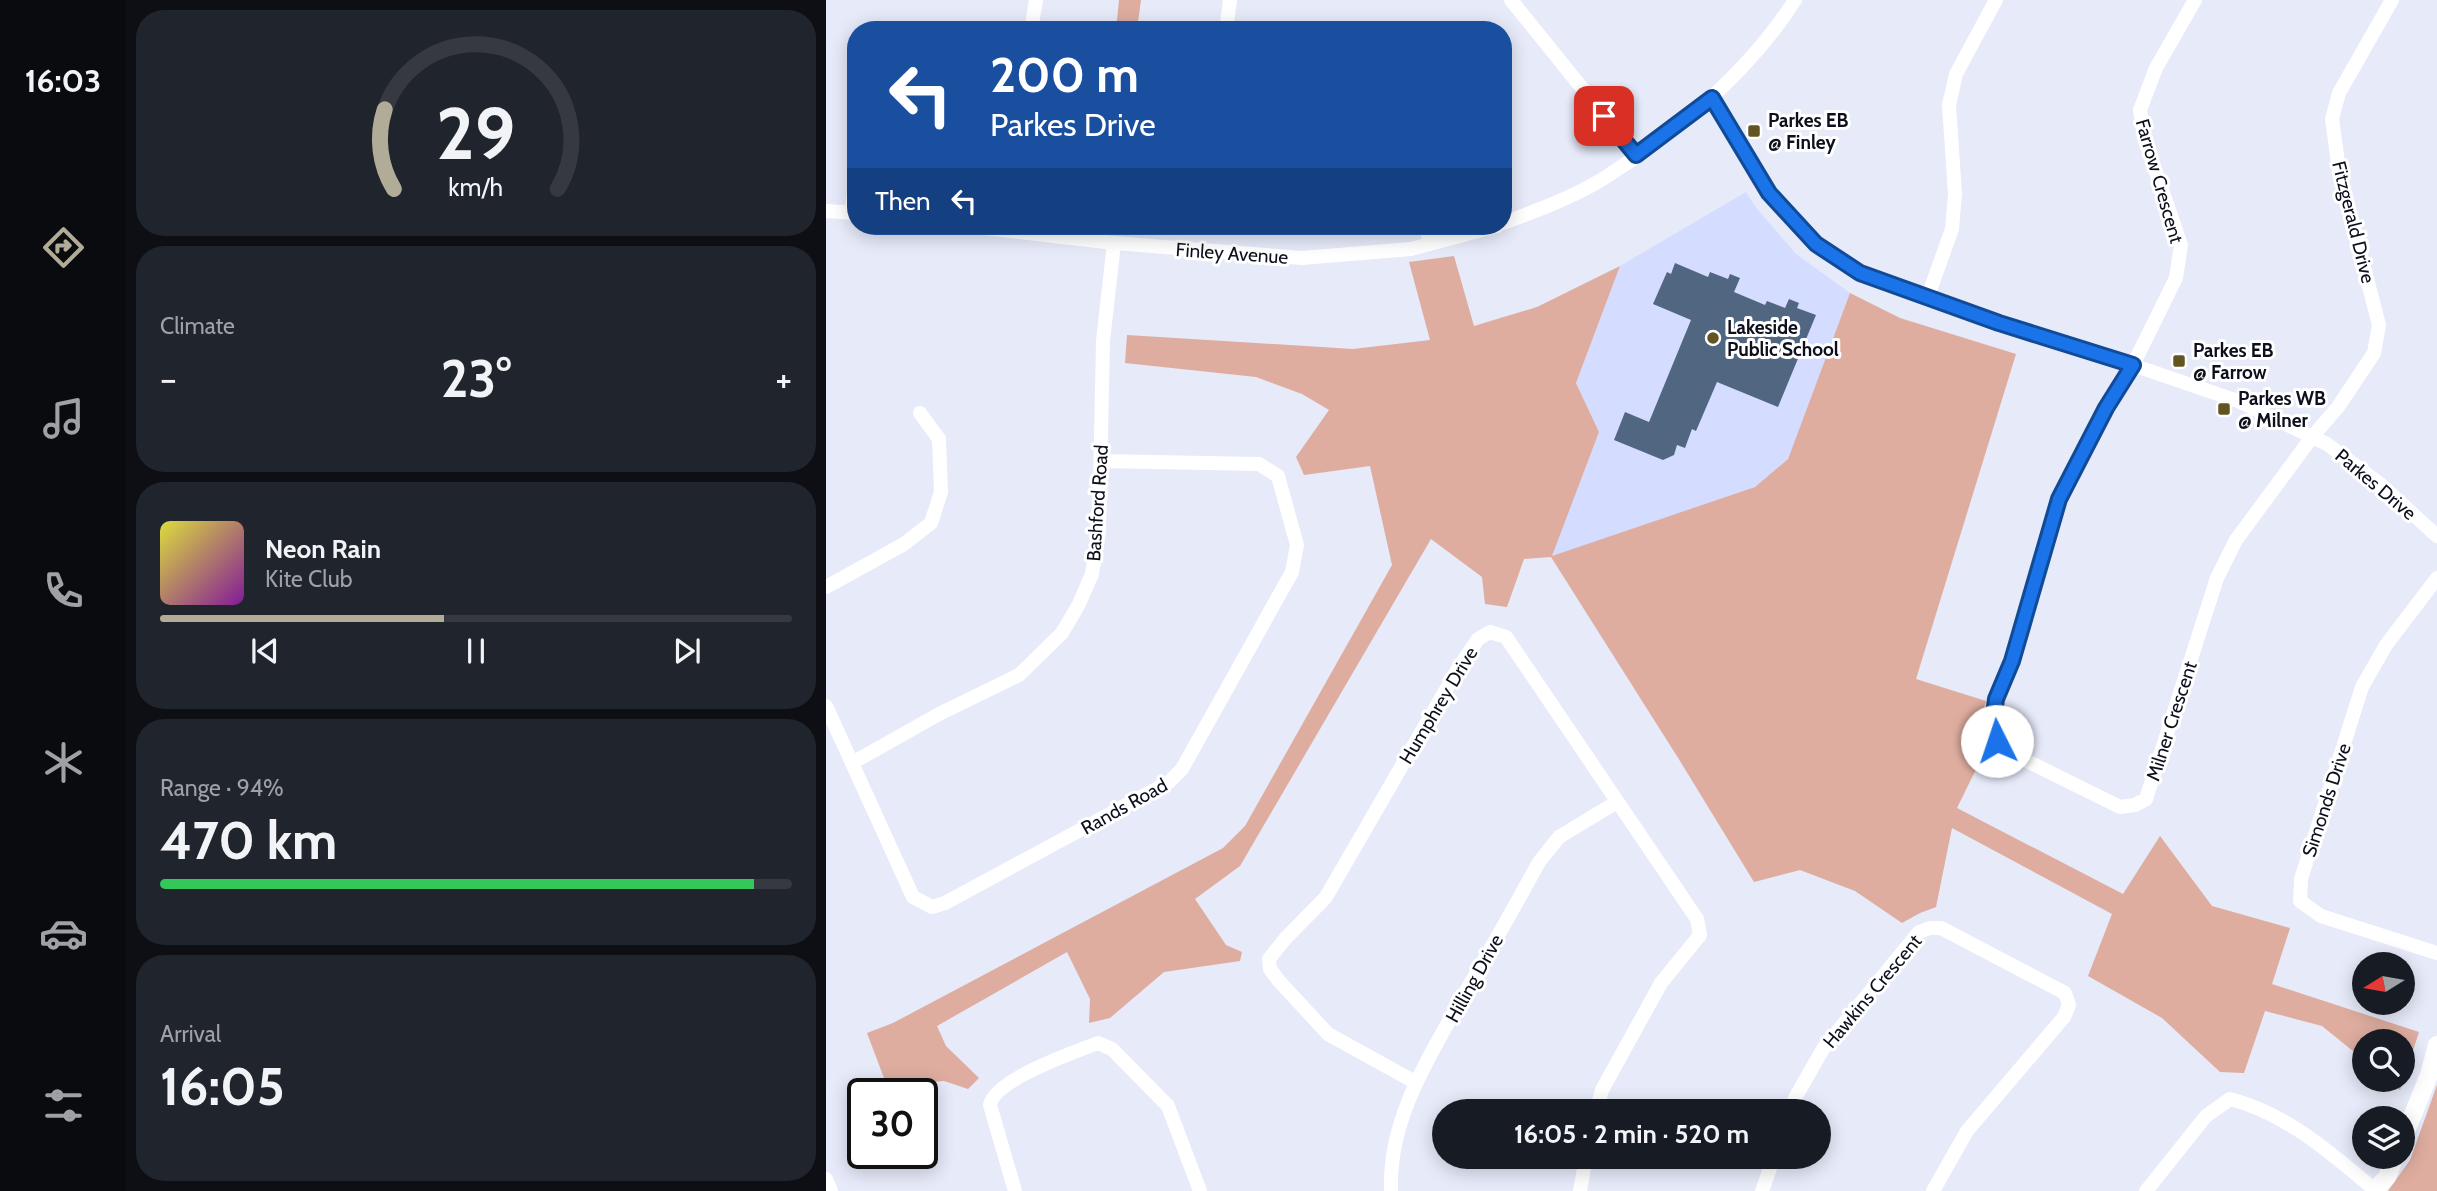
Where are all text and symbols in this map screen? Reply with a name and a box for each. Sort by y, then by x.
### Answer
text: 200 m [990,45,1139,104]
icon: left [875,49,966,140]
text: 16:03 [25,61,101,100]
pin [1574,86,1634,146]
text: 29 [436,89,516,177]
icon: arrive [1585,97,1623,135]
text: Parkes Drive [990,105,1156,144]
place label: Parkes EB @ Finley [1768,109,1849,154]
street label: Farrow Crescent [2131,116,2188,246]
marker: Parkes EB @ Finley [1746,123,1762,139]
street label: Fitzgerald Drive [2327,159,2380,286]
text: km/h [449,172,503,202]
icon: left [945,182,983,220]
text: Then [875,185,931,217]
icon: directions [39,223,88,272]
street label: Finley Avenue [1175,238,1289,269]
text: Climate [160,312,235,340]
place label: Lakeside Public School [1727,316,1839,361]
marker: Lakeside Public School [1705,330,1721,346]
place label: Parkes EB @ Farrow [2193,339,2274,384]
text: 23° [441,347,511,410]
marker: Parkes EB @ Farrow [2171,353,2187,369]
text: − [160,355,177,402]
text: + [775,355,792,402]
place label: Parkes WB @ Milner [2238,387,2326,432]
icon: music [39,394,88,443]
marker: Parkes WB @ Milner [2216,401,2232,417]
street label: Bashford Road [1082,444,1113,562]
street label: Parkes Drive [2331,444,2421,525]
text: Neon Rain [265,533,381,565]
text: Kite Club [265,565,352,593]
icon: phone [39,566,88,615]
icon: previous [246,632,284,670]
icon: pause [457,632,495,670]
icon: next [668,632,706,670]
street label: Humphrey Drive [1394,642,1483,768]
street label: Milner Crescent [2141,658,2202,784]
position arrow [1960,704,2034,778]
icon: climate [39,738,88,787]
street label: Simonds Drive [2297,740,2356,860]
street label: Rands Road [1077,773,1171,840]
text: Range · 94% [160,774,284,802]
text: 470 km [160,809,337,872]
icon: car [39,909,88,958]
street label: Hawkins Crescent [1818,929,1927,1053]
street label: Hilling Drive [1441,930,1508,1026]
north arrow [2352,952,2415,1015]
map controls [2352,952,2415,1169]
text: Arrival [160,1020,221,1048]
button: search [2352,1029,2415,1092]
text: 16:05 [160,1055,285,1118]
speed limit sign: 30 [847,1078,938,1169]
icon: filters [39,1081,88,1130]
button: layers [2352,1106,2415,1169]
text: 16:05 · 2 min · 520 m [1514,1118,1749,1150]

